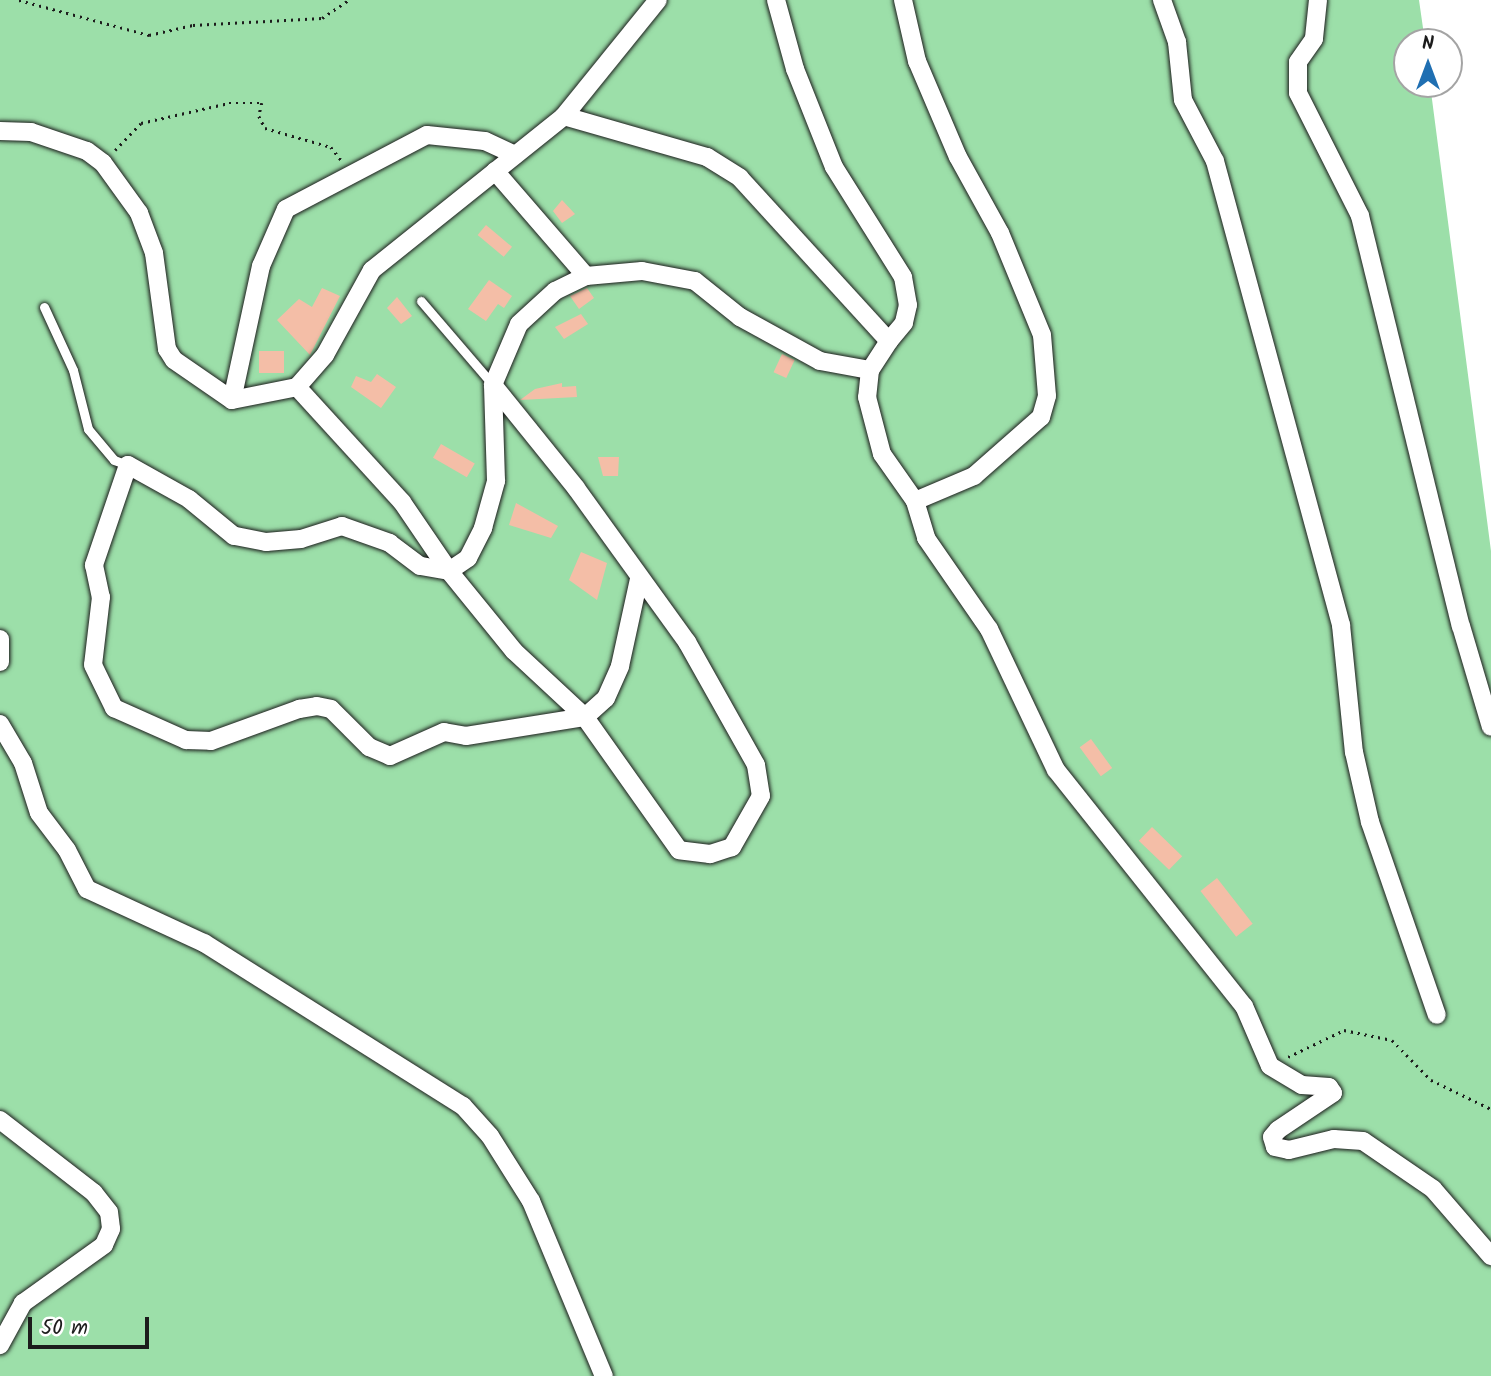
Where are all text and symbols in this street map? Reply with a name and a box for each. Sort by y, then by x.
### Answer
north arrow [1393,28,1463,98]
text: N [1422,29,1434,59]
scale bar [32,1302,152,1346]
text: 50 m [41,1312,88,1345]

